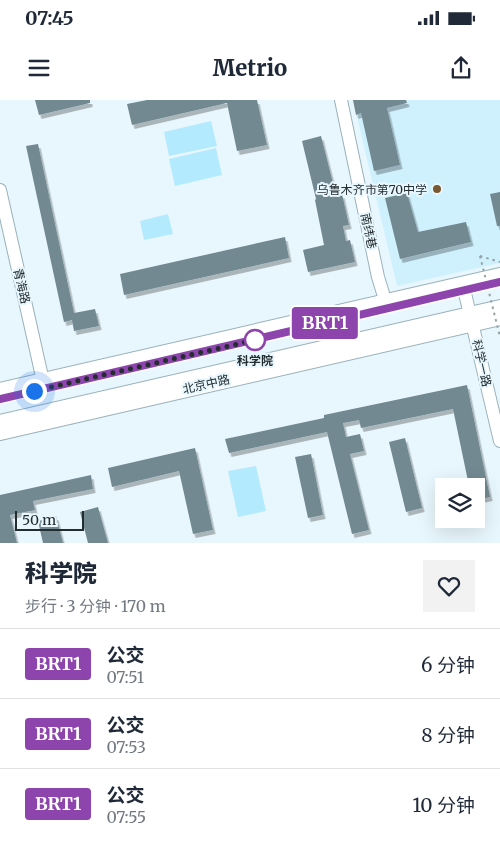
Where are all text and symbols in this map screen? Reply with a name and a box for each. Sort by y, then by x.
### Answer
text: 07:45 [25,6,74,30]
icon: menu [25,54,53,82]
text: Metrio [213,54,287,82]
icon: share [447,54,475,82]
place label: 乌鲁木齐市第70中学 [317,182,427,197]
marker: 乌鲁木齐市第70中学 [431,183,443,195]
street label: 南纬巷 [358,212,380,250]
street label: 青海路 [11,267,33,305]
line badge: BRT1 [290,307,360,339]
text: BRT1 [302,311,348,334]
marker: 科学院 [244,329,266,351]
street label: 科学一路 [469,338,495,388]
place label: 科学院 [237,353,273,368]
street label: 北京中路 [181,371,231,397]
your location [22,379,47,404]
map controls [435,478,485,528]
button: layers [435,478,485,528]
scale bar [15,508,84,531]
text: 50 m [22,511,56,529]
text: 科学院 [25,558,97,589]
button: heart [423,560,475,612]
text: 步行 · 3 分钟 · 170 m [25,596,166,616]
text: 公交 [106,643,144,667]
text: BRT1 [35,652,81,675]
text: 6 分钟 [421,653,475,677]
text: 07:51 [106,667,144,687]
text: 公交 [106,713,144,737]
text: BRT1 [35,722,81,745]
text: 8 分钟 [421,723,475,747]
text: 07:53 [106,737,146,757]
text: 公交 [106,783,144,807]
text: BRT1 [35,792,81,815]
text: 10 分钟 [412,793,475,817]
text: 07:55 [106,807,146,827]

